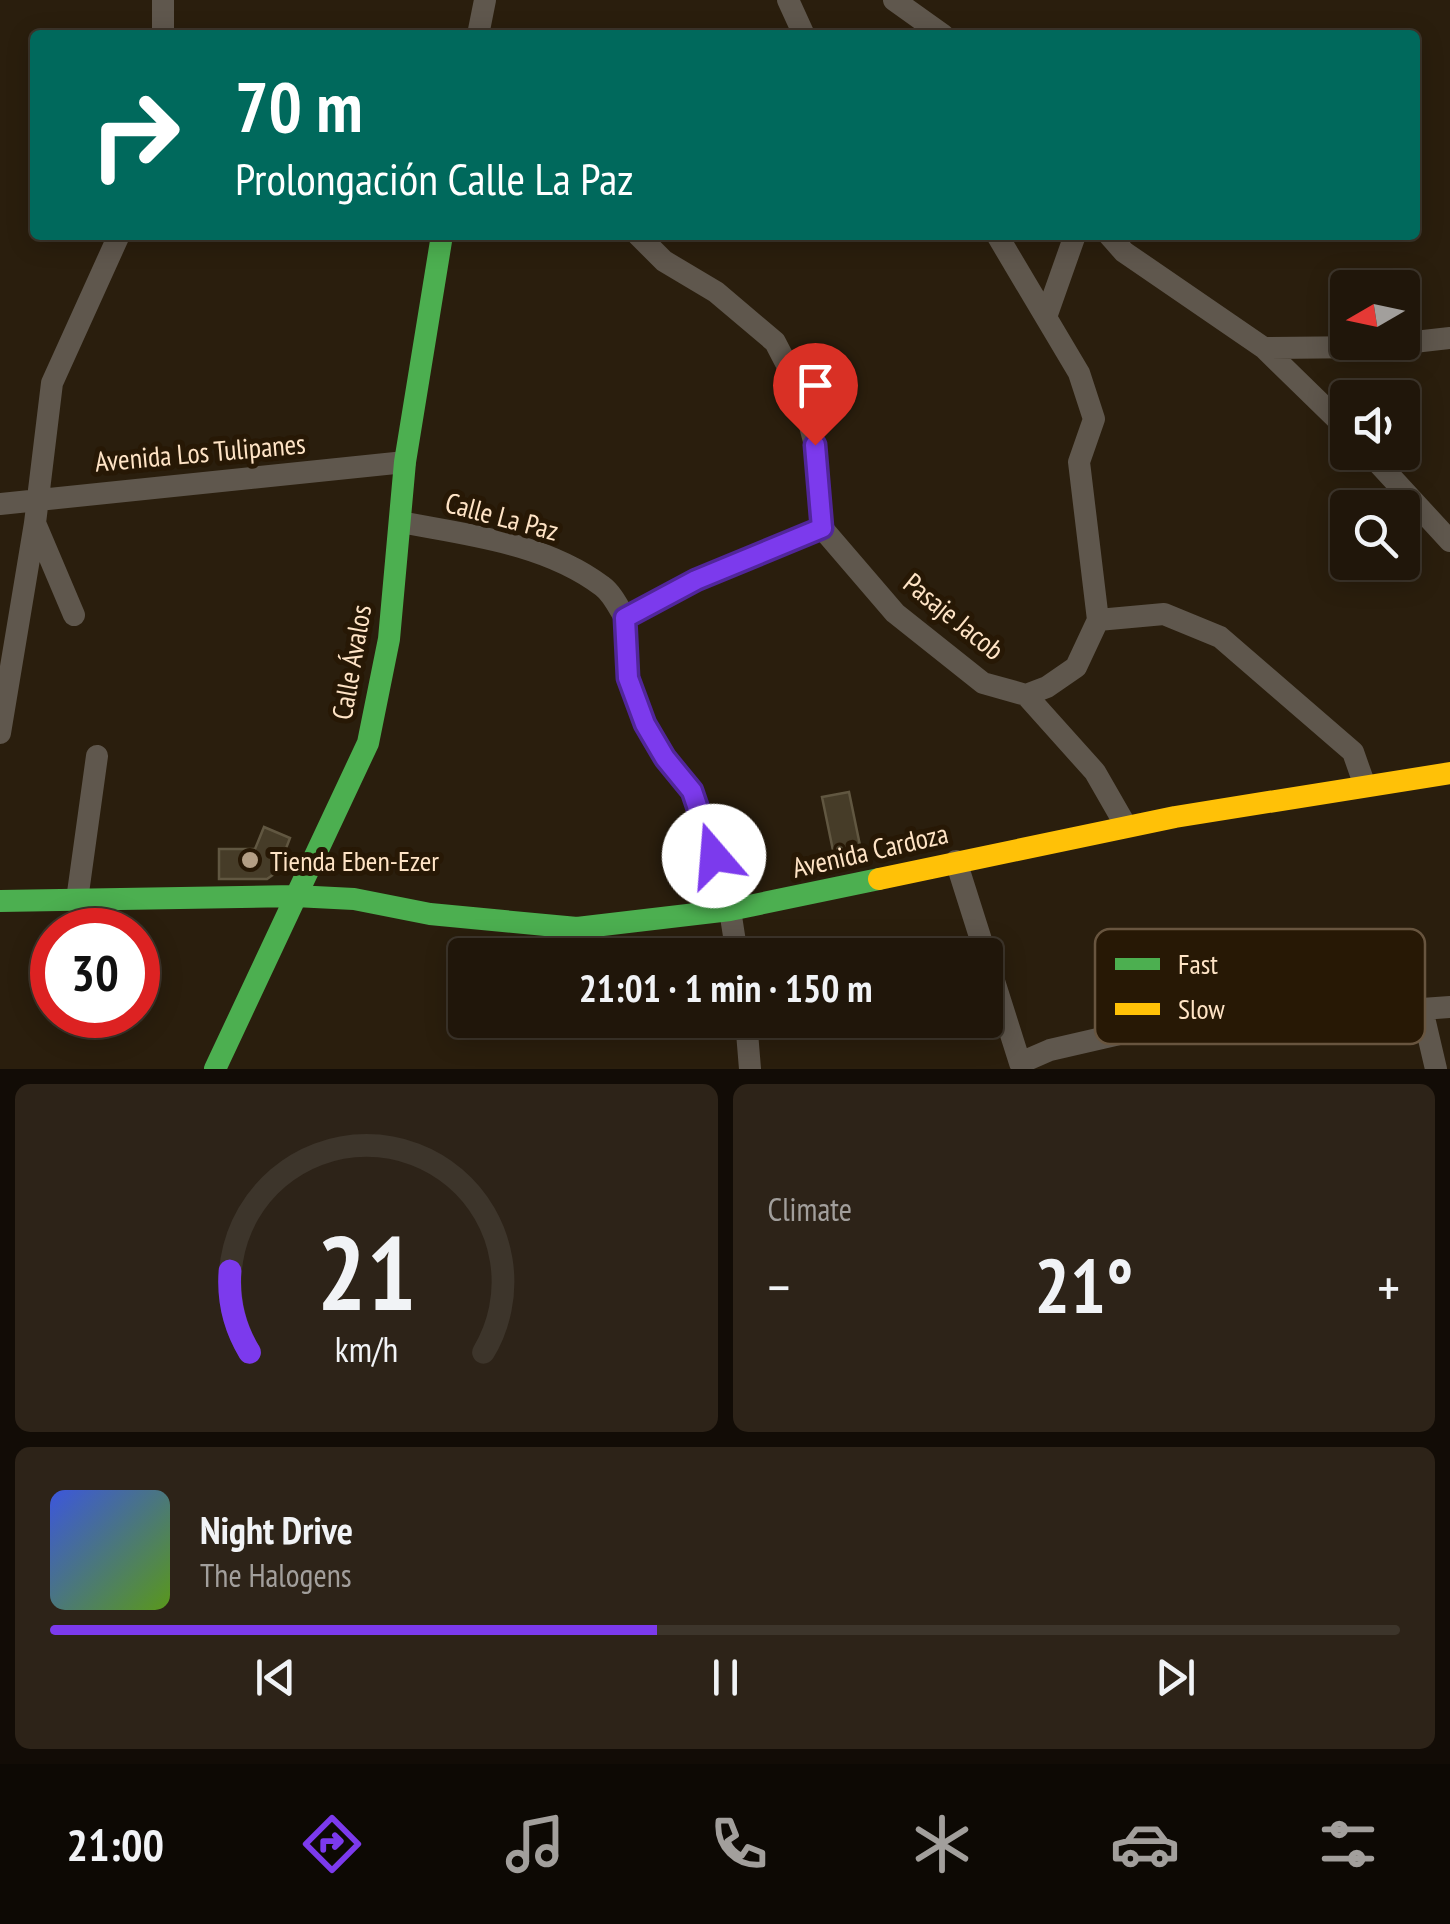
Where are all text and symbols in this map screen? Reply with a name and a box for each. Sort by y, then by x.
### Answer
text: 70 m [235,61,363,151]
icon: right [70,70,200,200]
text: Prolongación Calle La Paz [235,149,633,207]
north arrow [1330,270,1420,360]
map controls [1330,270,1420,580]
pin [773,343,858,446]
icon: arrive [788,358,843,413]
button: sound [1330,380,1420,470]
street label: Avenida Los Tulipanes [93,424,307,480]
street label: Calle La Paz [441,483,563,549]
button: search [1330,490,1420,580]
street label: Pasaje Jacob [896,564,1012,668]
street label: Calle Ávalos [323,602,379,722]
position arrow [662,804,766,908]
street label: Avenida Cardoza [788,814,952,886]
place label: Tienda Eben-Ezer [270,842,439,879]
marker: Tienda Eben-Ezer [239,849,261,871]
speed limit sign: 30 [30,908,160,1038]
legend [1095,929,1425,1044]
text: Fast [1178,945,1218,982]
text: 21:01 · 1 min · 150 m [579,963,872,1012]
text: Slow [1178,990,1225,1027]
text: Climate [768,1188,852,1230]
text: 21 [317,1204,416,1339]
text: 21° [1034,1237,1133,1334]
text: − [768,1251,790,1322]
text: + [1377,1251,1400,1322]
text: km/h [335,1326,398,1372]
text: Night Drive [200,1505,353,1554]
text: The Halogens [200,1554,352,1596]
icon: previous [248,1650,303,1705]
icon: pause [698,1650,753,1705]
icon: next [1148,1650,1203,1705]
icon: directions [297,1809,367,1879]
icon: music [500,1809,570,1879]
icon: phone [704,1809,774,1879]
icon: climate [907,1809,977,1879]
icon: car [1110,1809,1180,1879]
icon: filters [1313,1809,1383,1879]
text: 21:00 [67,1815,164,1873]

